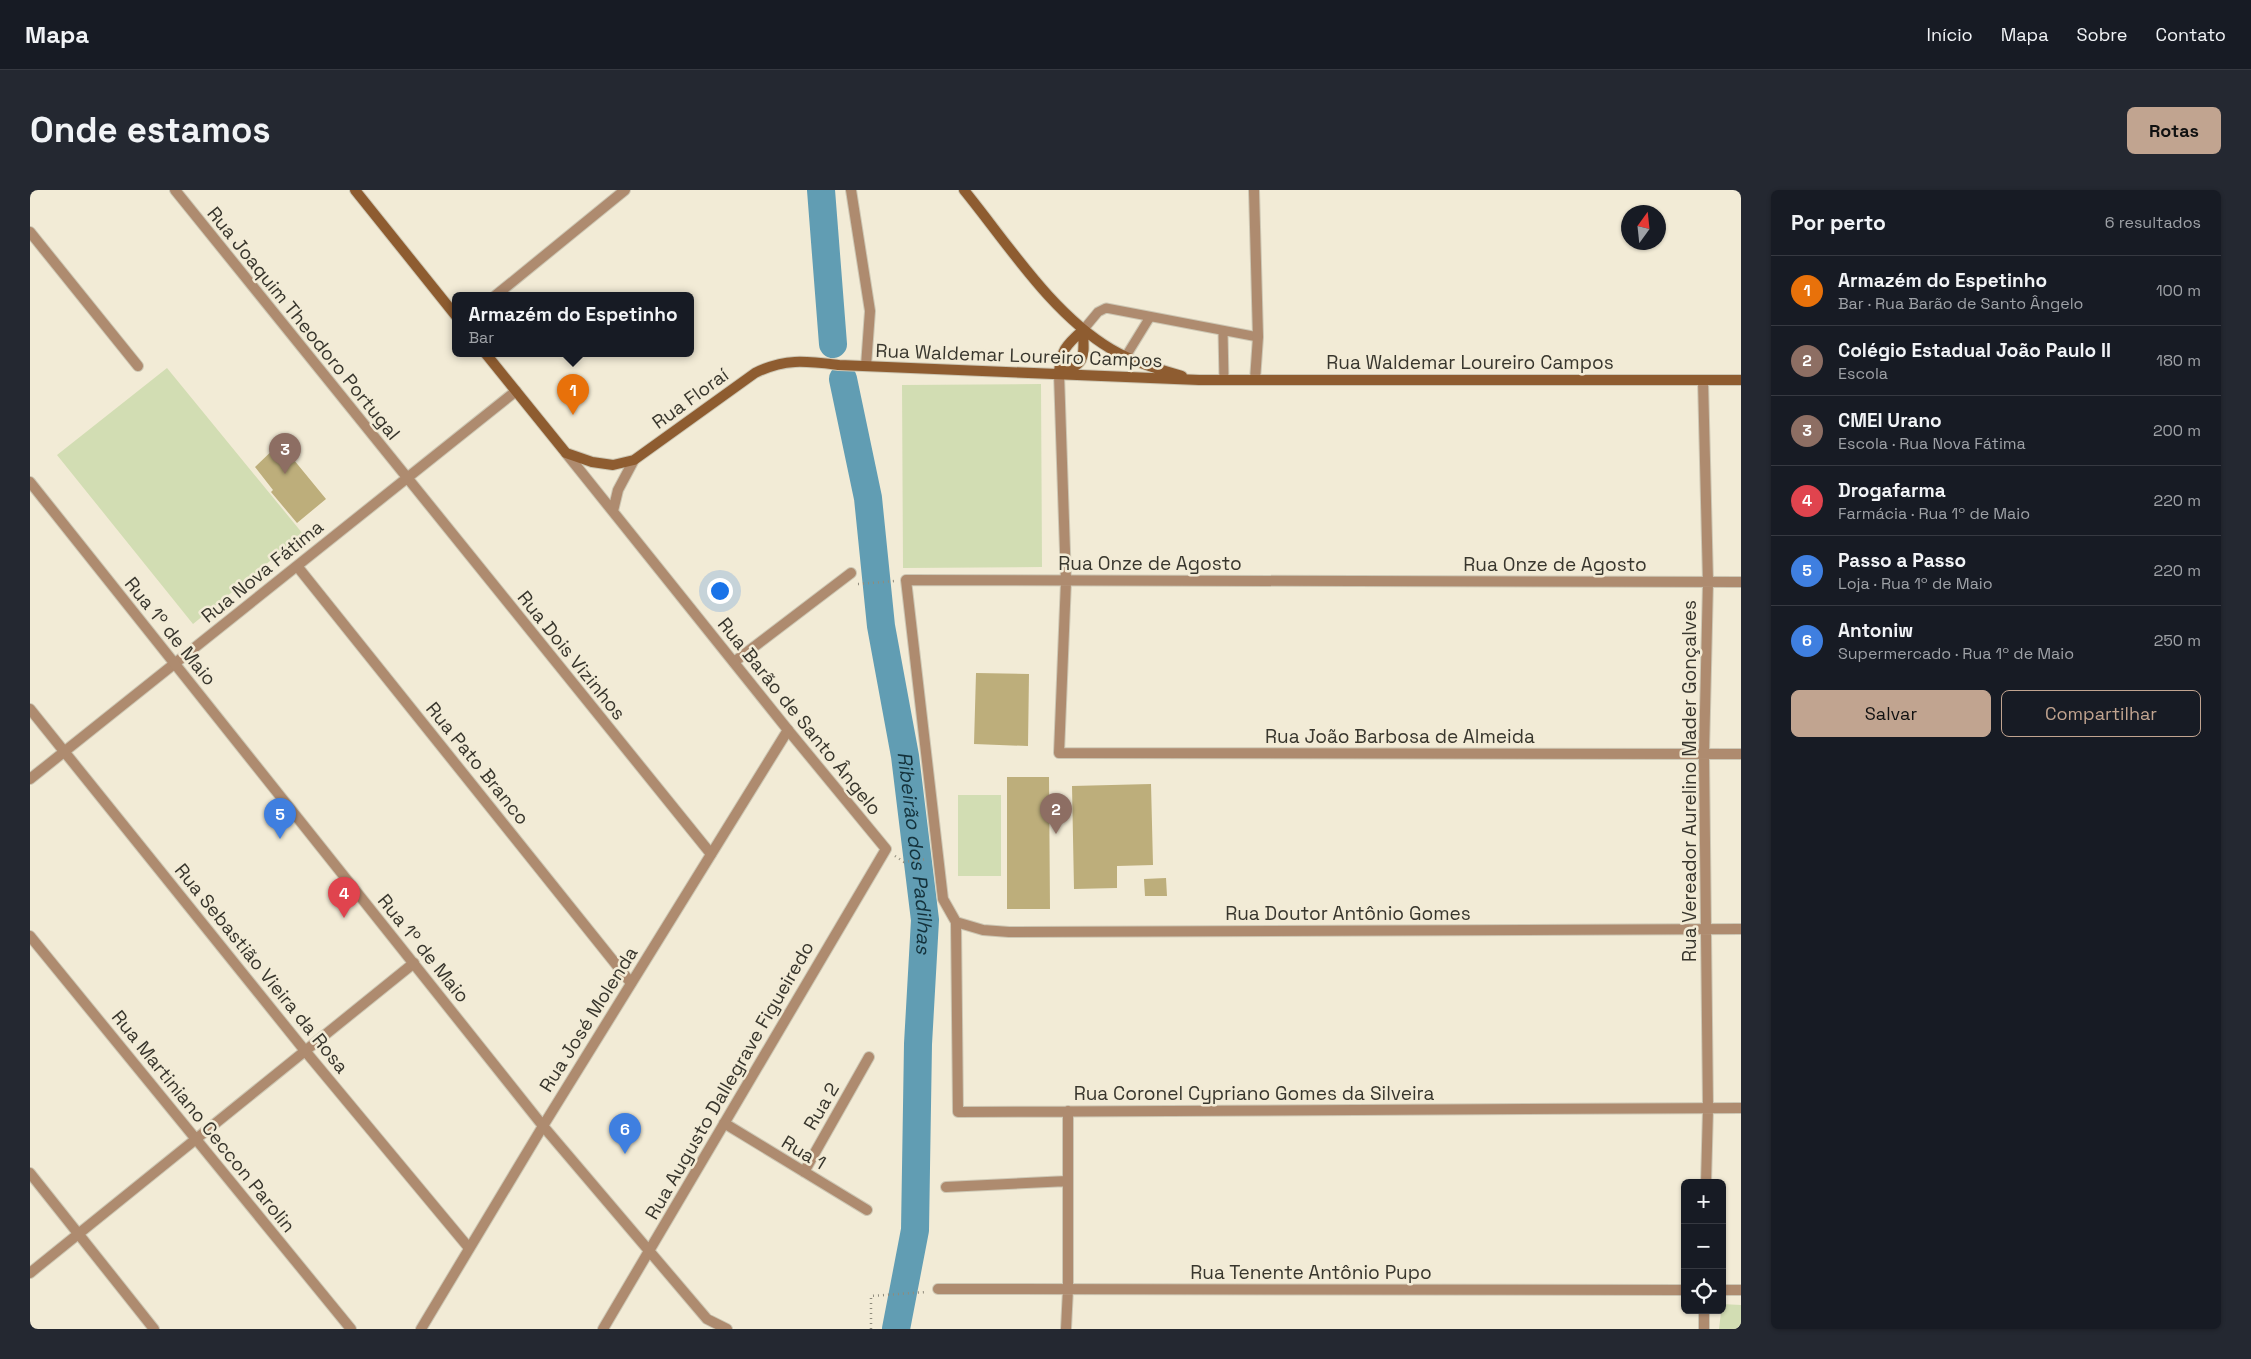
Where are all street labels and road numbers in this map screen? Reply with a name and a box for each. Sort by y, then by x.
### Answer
street label: Rua Joaquim Theodoro Portugal [202,201,406,445]
street label: Rua Waldemar Loureiro Campos [875,338,1163,373]
street label: Rua Waldemar Loureiro Campos [1326,350,1614,375]
street label: Rua Floraí [647,362,734,435]
street label: Rua Nova Fátima [196,514,329,628]
street label: Rua Onze de Agosto [1058,551,1242,576]
street label: Rua Onze de Agosto [1463,552,1647,577]
street label: Rua 1º de Maio [119,572,222,691]
street label: Rua Dois Vizinhos [512,586,631,725]
street label: Rua Vereador Aurelino Mader Gonçalves [1677,600,1702,962]
street label: Rua Barão de Santo Ângelo [712,612,887,820]
street label: Rua Pato Branco [420,697,535,830]
street label: Rua João Barbosa de Almeida [1265,724,1535,749]
street label: Rua Sebastião Vieira da Rosa [169,858,354,1079]
street label: Rua 1º de Maio [372,889,475,1008]
street label: Rua Doutor Antônio Gomes [1225,901,1471,926]
street label: Rua Augusto Dallegrave Figueiredo [639,936,820,1224]
street label: Rua José Molenda [534,942,643,1097]
street label: Rua Martiniano Ceccon Parolin [106,1005,301,1238]
street label: Rua 2 [798,1078,845,1135]
street label: Rua Coronel Cypriano Gomes da Silveira [1074,1081,1434,1106]
street label: Rua 1 [777,1130,830,1175]
street label: Rua Tenente Antônio Pupo [1190,1260,1432,1285]

